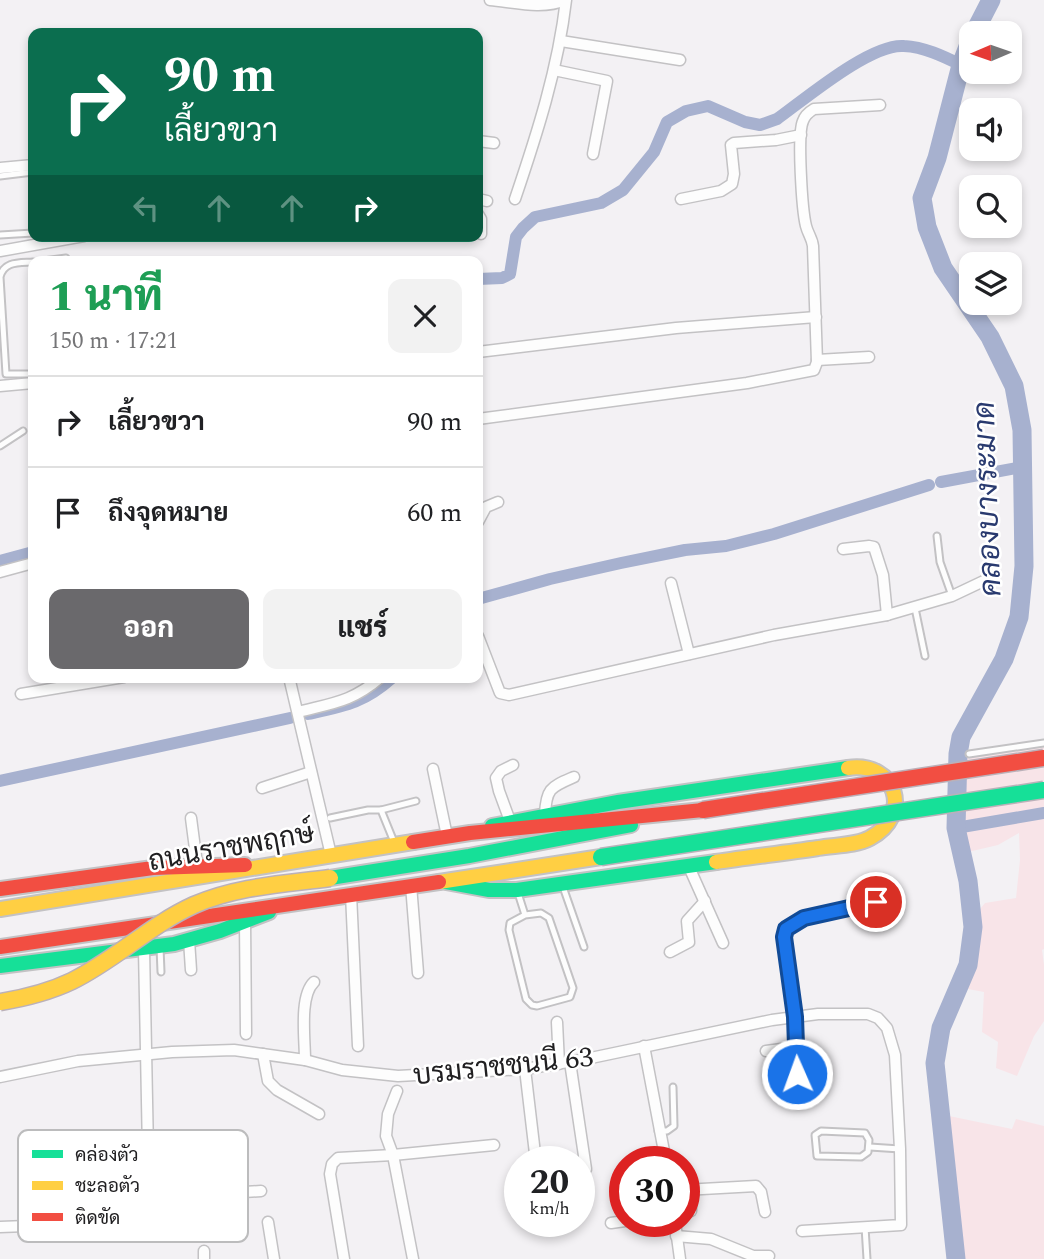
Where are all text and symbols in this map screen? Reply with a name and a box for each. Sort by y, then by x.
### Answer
north arrow [959,21,1022,84]
map controls [959,21,1022,315]
text: 90 m [164,39,275,114]
icon: right [49,56,140,147]
button: sound [959,98,1022,161]
text: เลี้ยวขวา [164,107,278,156]
button: search [959,175,1022,238]
icon: left [127,189,165,227]
icon: ahead [200,189,238,227]
icon: ahead [273,189,311,227]
icon: right [346,189,384,227]
button: layers [959,252,1022,315]
text: 1 นาที [49,266,163,329]
button: close [388,279,462,353]
text: 150 m · 17:21 [49,324,178,359]
water label: คลองบางระมาด [962,400,1014,597]
text: เลี้ยวขวา [108,402,205,442]
text: 90 m [407,402,462,442]
icon: right [49,403,87,441]
text: ถึงจุดหมาย [108,493,229,533]
text: 60 m [407,493,462,533]
icon: arrive [49,494,87,532]
button: ออก [49,589,249,669]
button: แชร์ [263,589,462,669]
street label: ถนนราชพฤกษ์ [145,812,319,883]
pin [846,872,906,932]
icon: arrive [857,883,895,921]
street label: บรมราชชนนี 63 [411,1036,595,1097]
position arrow [760,1037,834,1111]
legend [18,1130,248,1242]
text: คล่องตัว [75,1141,139,1170]
speed limit sign: 30 [609,1146,700,1237]
text: 20 [530,1156,569,1209]
text: ชะลอตัว [75,1172,140,1201]
text: km/h [529,1195,570,1222]
text: ติดขัด [75,1204,120,1233]

